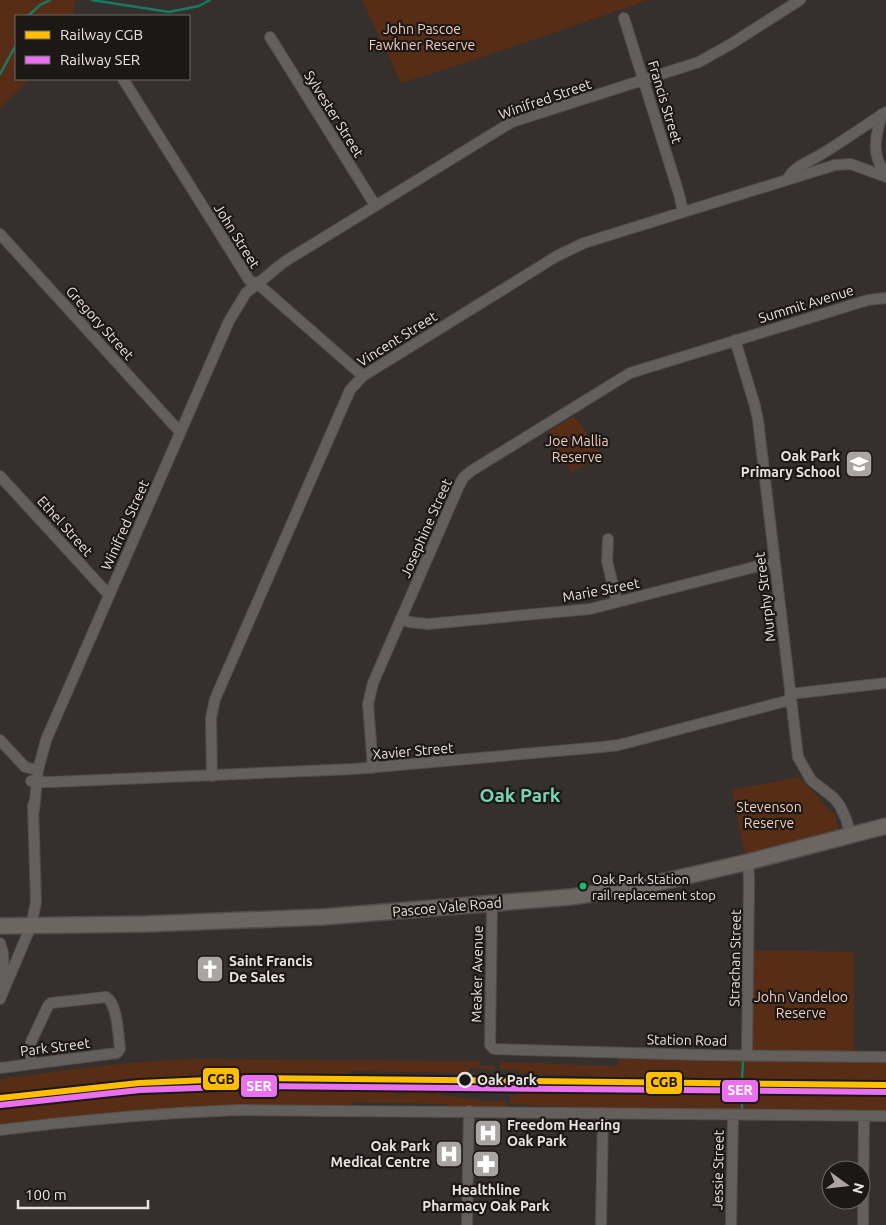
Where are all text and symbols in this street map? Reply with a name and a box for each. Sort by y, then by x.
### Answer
legend [15,15,190,80]
park label: John Pascoe Fawkner Reserve [369,21,475,53]
text: Railway CGB [60,26,143,43]
text: Railway SER [60,51,140,68]
street label: Francis Street [645,59,685,146]
street label: Sylvester Street [301,68,367,161]
street label: Winifred Street [497,76,594,122]
street label: John Street [211,201,263,272]
street label: Summit Avenue [756,282,856,326]
street label: Gregory Street [63,283,137,363]
street label: Vincent Street [354,308,440,370]
park label: Joe Mallia Reserve [545,433,609,465]
place label: Oak Park Primary School [741,448,840,480]
school or university icon: Oak Park Primary School [844,449,874,479]
street label: Josephine Street [397,476,455,580]
street label: Winifred Street [98,477,152,573]
street label: Ethel Street [34,493,96,560]
street label: Murphy Street [751,551,778,643]
street label: Marie Street [561,575,641,605]
street label: Xavier Street [372,739,455,763]
district label: Oak Park [480,784,561,806]
park label: Stevenson Reserve [736,799,802,831]
place label: Oak Park Station rail replacement stop [592,872,716,902]
marker: Oak Park Station rail replacement stop [578,881,588,891]
street label: Pascoe Vale Road [392,894,502,920]
street label: Strachan Street [726,909,744,1007]
street label: Meaker Avenue [468,925,486,1023]
place label: Saint Francis De Sales [229,953,313,985]
church icon: Saint Francis De Sales [195,954,225,984]
park label: John Vandeloo Reserve [754,989,848,1021]
street label: Station Road [647,1031,727,1049]
street label: Park Street [19,1035,91,1059]
line badge: CGB [202,1067,240,1091]
text: CGB [207,1071,235,1087]
line badge: CGB [645,1071,683,1095]
marker: Oak Park [457,1072,473,1088]
place label: Oak Park [477,1072,537,1088]
line badge: SER [240,1074,278,1098]
text: CGB [650,1074,678,1090]
text: SER [246,1078,272,1094]
line badge: SER [721,1079,759,1103]
text: SER [727,1082,753,1098]
place label: Freedom Hearing Oak Park [507,1117,620,1149]
hospital icon: Freedom Hearing Oak Park [473,1118,503,1148]
street label: Jessie Street [709,1129,727,1210]
place label: Oak Park Medical Centre [331,1138,430,1170]
hospital icon: Oak Park Medical Centre [434,1139,464,1169]
pharmacy icon: Healthline Pharmacy Oak Park [471,1149,501,1179]
north arrow [821,1160,871,1210]
scale bar [18,1178,148,1210]
text: N [849,1181,868,1195]
place label: Healthline Pharmacy Oak Park [422,1182,550,1214]
text: 100 m [25,1186,67,1203]

